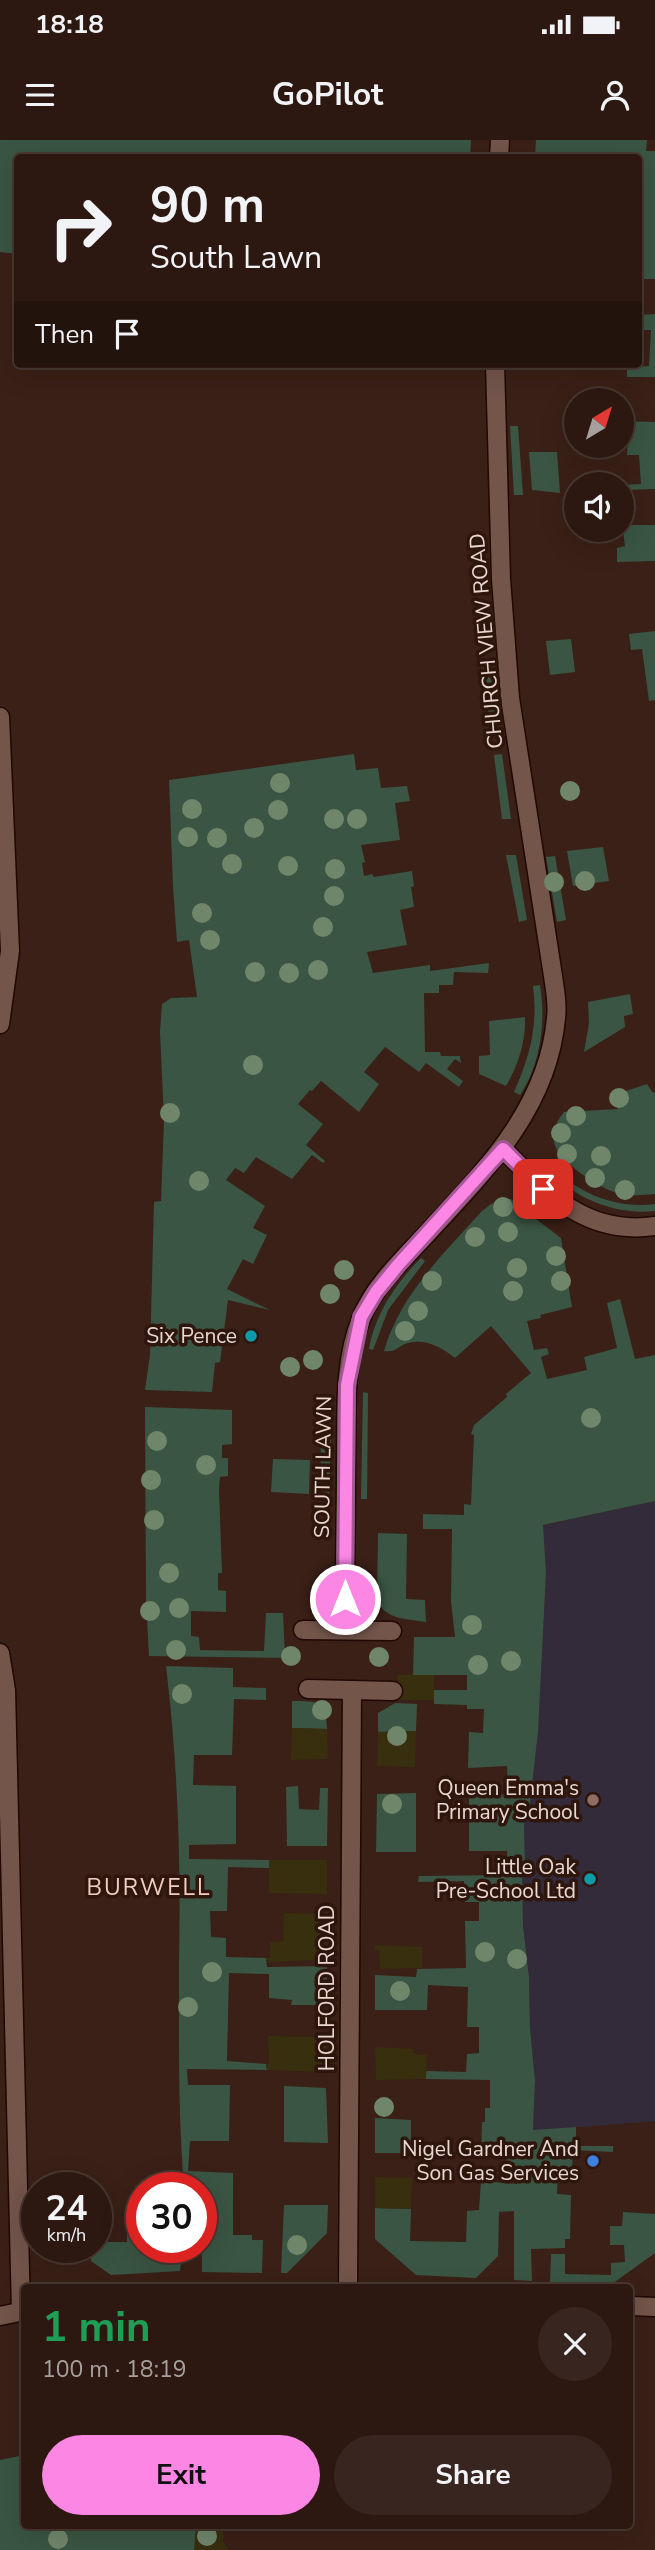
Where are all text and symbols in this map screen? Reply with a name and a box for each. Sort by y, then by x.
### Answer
text: 18:18 [35,7,104,42]
text: GoPilot [272,73,383,116]
icon: menu [21,76,59,114]
icon: person [596,76,634,114]
text: 90 m [150,172,265,239]
icon: right [35,182,126,273]
text: South Lawn [150,236,322,279]
icon: arrive [108,315,146,353]
text: Then [35,317,94,352]
north arrow [564,388,634,458]
map controls [564,388,634,542]
button: sound [564,472,634,542]
street label: CHURCH VIEW ROAD [463,532,509,750]
pin [513,1159,573,1219]
icon: arrive [524,1170,562,1208]
place label: Six Pence [146,1322,237,1350]
marker: Six Pence [243,1328,259,1344]
street label: SOUTH LAWN [308,1396,338,1538]
position arrow [308,1562,382,1636]
place label: Queen Emma's Primary School [436,1774,580,1826]
marker: Queen Emma's Primary School [585,1792,601,1808]
place label: Little Oak Pre-School Ltd [436,1853,576,1905]
marker: Little Oak Pre-School Ltd [582,1871,598,1887]
district label: BURWELL [86,1872,212,1903]
street label: HOLFORD ROAD [313,1905,341,2071]
place label: Nigel Gardner And Son Gas Services [402,2135,579,2187]
marker: Nigel Gardner And Son Gas Services [585,2153,601,2169]
speed limit sign: 30 [126,2172,217,2263]
text: 24 [45,2185,88,2232]
text: km/h [47,2223,86,2247]
text: 1 min [42,2299,151,2356]
button: close [538,2307,612,2381]
text: 100 m · 18:19 [42,2354,187,2385]
button: Exit [42,2435,320,2515]
button: Share [334,2435,612,2515]

